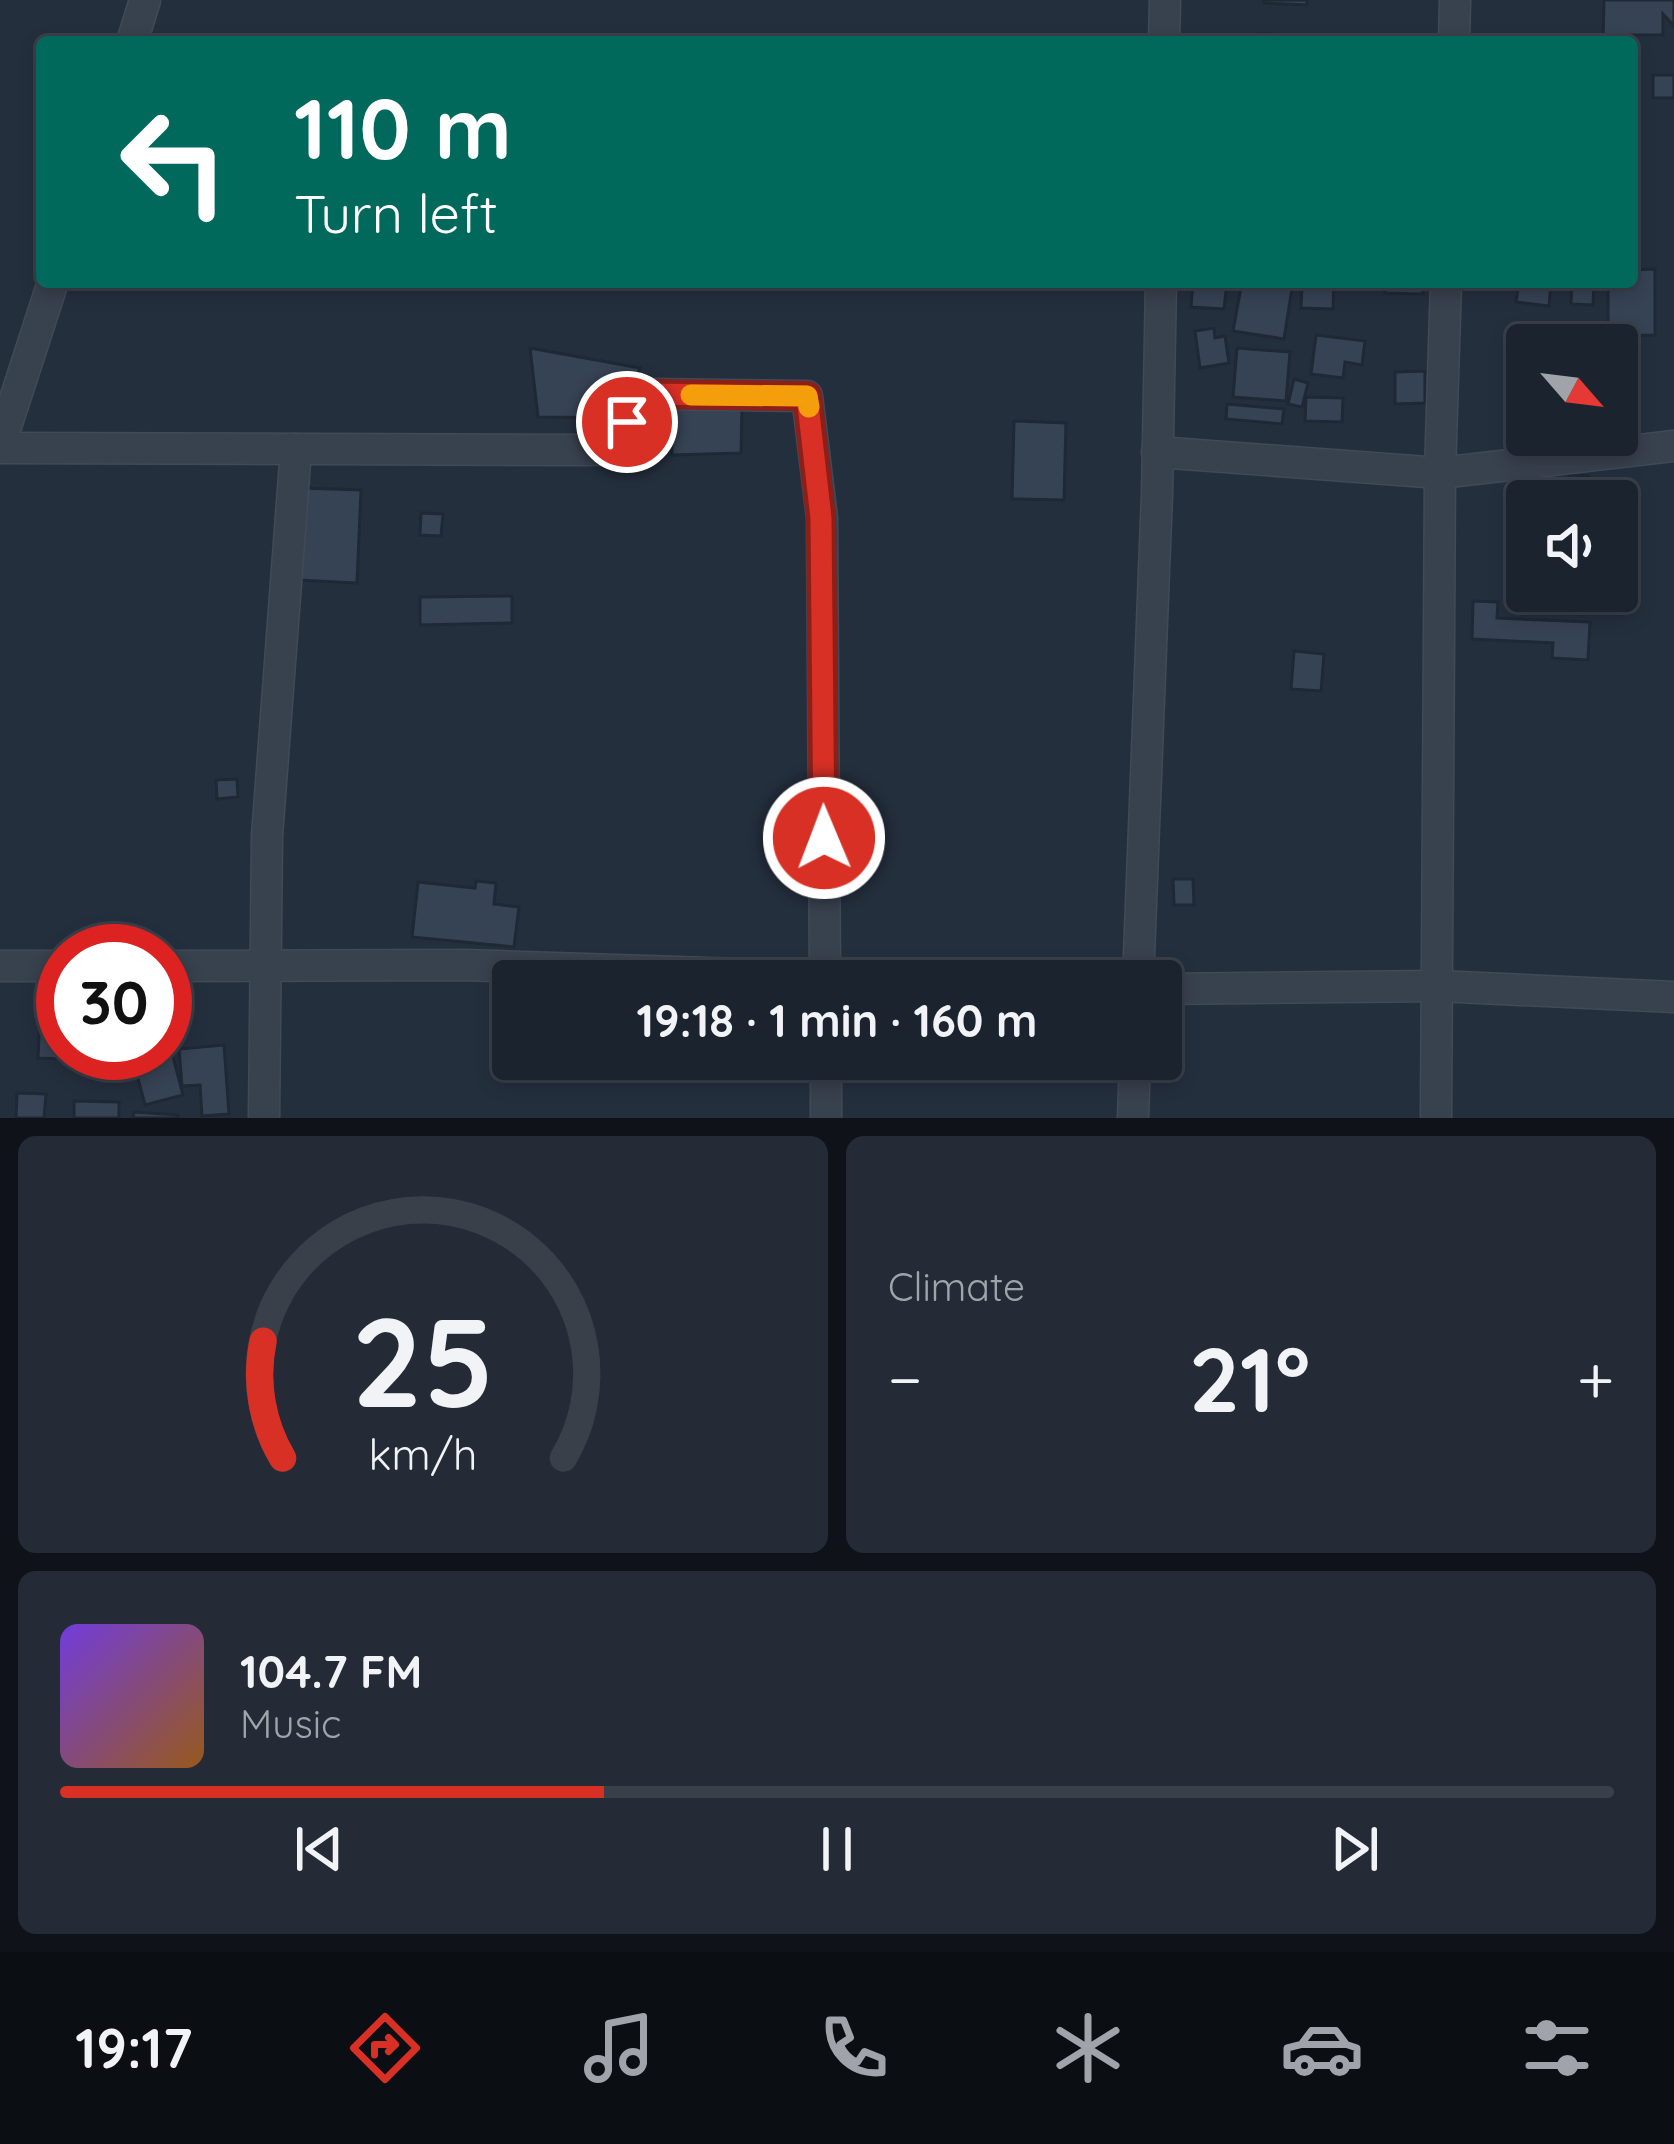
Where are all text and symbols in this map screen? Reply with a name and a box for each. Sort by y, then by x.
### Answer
text: 110 m [294,75,512,180]
icon: left [96,84,252,240]
text: Turn left [294,179,498,247]
north arrow [1506,324,1638,456]
map controls [1506,324,1638,612]
pin [576,371,678,473]
icon: arrive [594,389,660,455]
button: sound [1506,480,1638,612]
position arrow [761,775,887,901]
speed limit sign: 30 [36,924,192,1080]
text: 19:18 · 1 min · 160 m [636,992,1038,1048]
text: Climate [888,1262,1025,1311]
text: 25 [352,1282,494,1438]
text: 21° [1189,1322,1310,1435]
text: − [888,1337,922,1420]
text: + [1577,1337,1614,1420]
text: km/h [369,1426,477,1480]
text: 104.7 FM [240,1643,422,1699]
text: Music [240,1699,341,1748]
icon: previous [286,1816,352,1882]
icon: pause [804,1816,870,1882]
icon: next [1322,1816,1388,1882]
icon: directions [343,2006,427,2090]
icon: music [577,2006,661,2090]
icon: phone [812,2006,896,2090]
icon: climate [1046,2006,1130,2090]
icon: car [1280,2006,1364,2090]
icon: filters [1515,2006,1599,2090]
text: 19:17 [75,2014,192,2082]

